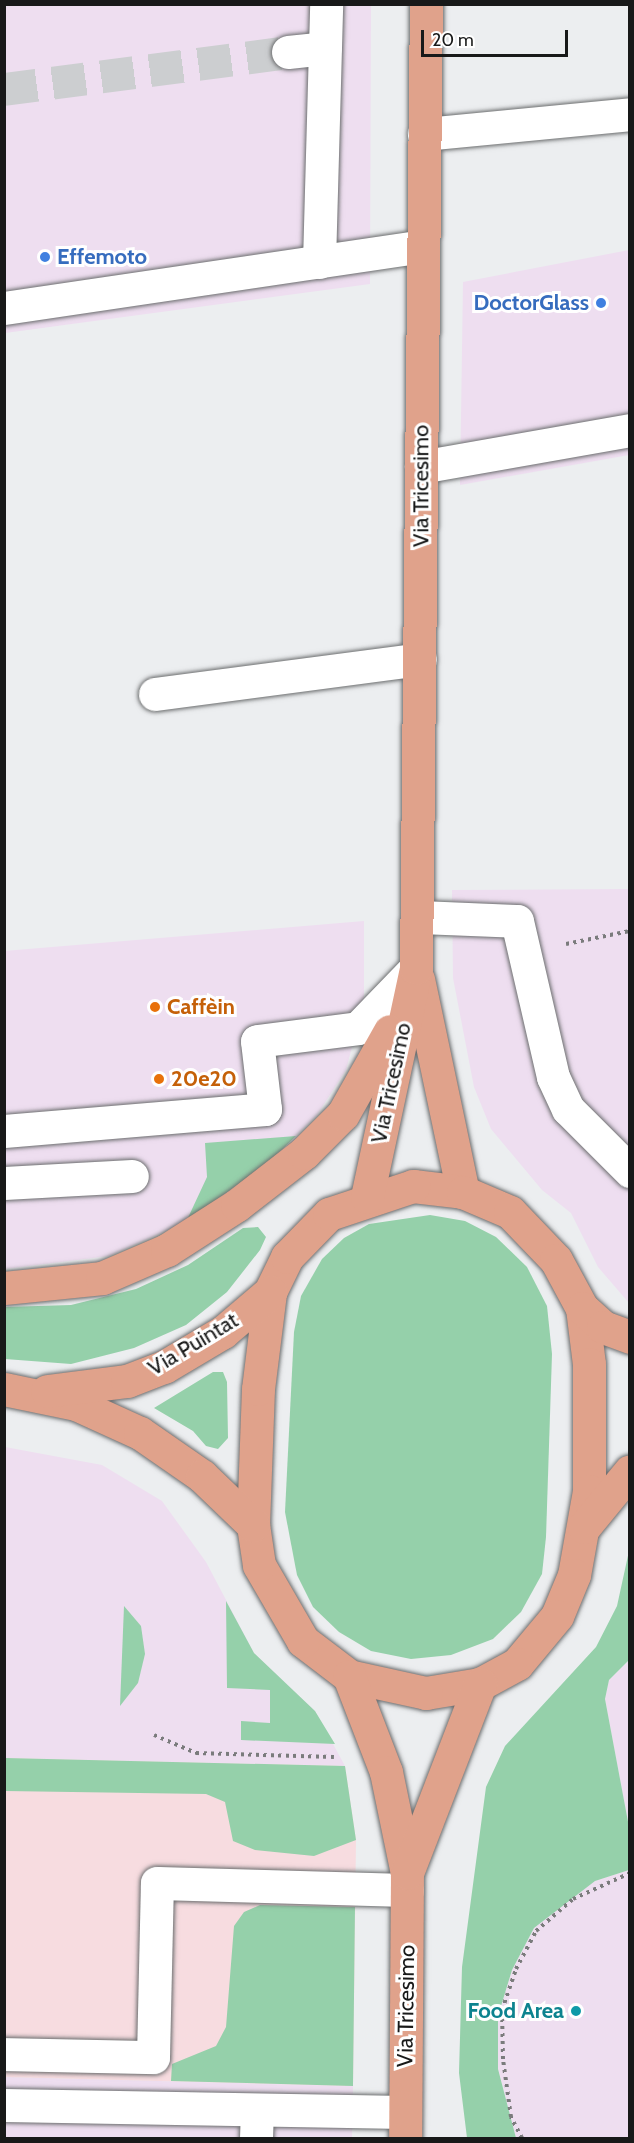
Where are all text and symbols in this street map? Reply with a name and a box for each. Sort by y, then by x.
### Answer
scale bar [424,18,571,56]
text: 20 m [432,29,474,51]
place label: Effemoto [57,244,147,270]
marker: Effemoto [38,250,52,264]
place label: DoctorGlass [474,290,589,316]
marker: DoctorGlass [594,296,608,310]
street label: Via Tricesimo [408,425,434,547]
place label: Caffèin [167,994,235,1020]
marker: Caffèin [148,1000,162,1014]
street label: Via Tricesimo [365,1020,417,1146]
place label: 20e20 [171,1066,237,1092]
marker: 20e20 [152,1072,166,1086]
street label: Via Puintat [143,1307,243,1381]
street label: Via Tricesimo [392,1945,420,2067]
place label: Food Area [468,1998,564,2024]
marker: Food Area [569,2004,583,2018]

